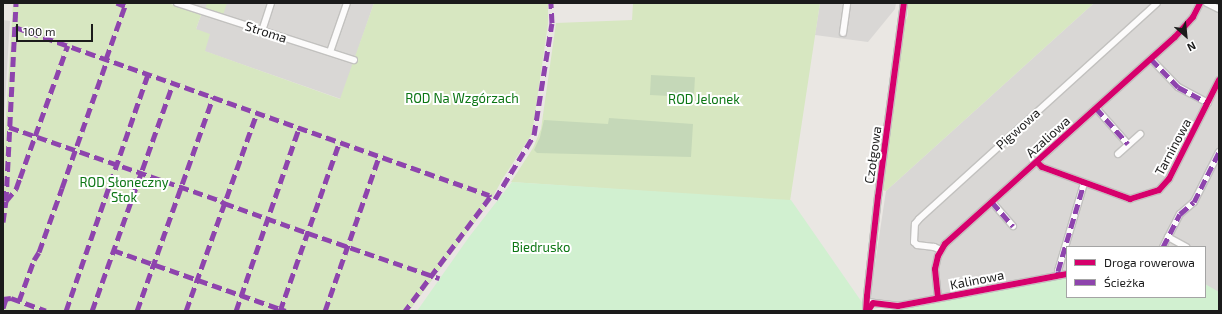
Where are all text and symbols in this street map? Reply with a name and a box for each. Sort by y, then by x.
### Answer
scale bar [18,16,95,42]
north arrow [1166,16,1206,56]
street label: Stroma [243,18,289,46]
text: 100 m [23,24,55,38]
text: N [1185,40,1198,55]
park label: ROD Na Wzgórzach [405,90,519,106]
park label: ROD Jelonek [668,91,740,107]
street label: Pigwowa [993,105,1043,153]
street label: Azaliowa [1023,113,1073,161]
street label: Tarninowa [1152,116,1194,178]
street label: Czołgowa [861,125,885,185]
park label: ROD Słoneczny Stok [79,175,169,206]
park label: Biedrusko [512,239,570,255]
legend [1066,246,1206,298]
text: Droga rowerowa [1104,255,1195,269]
street label: Kalinowa [949,267,1005,293]
text: Ścieżka [1104,275,1145,289]

